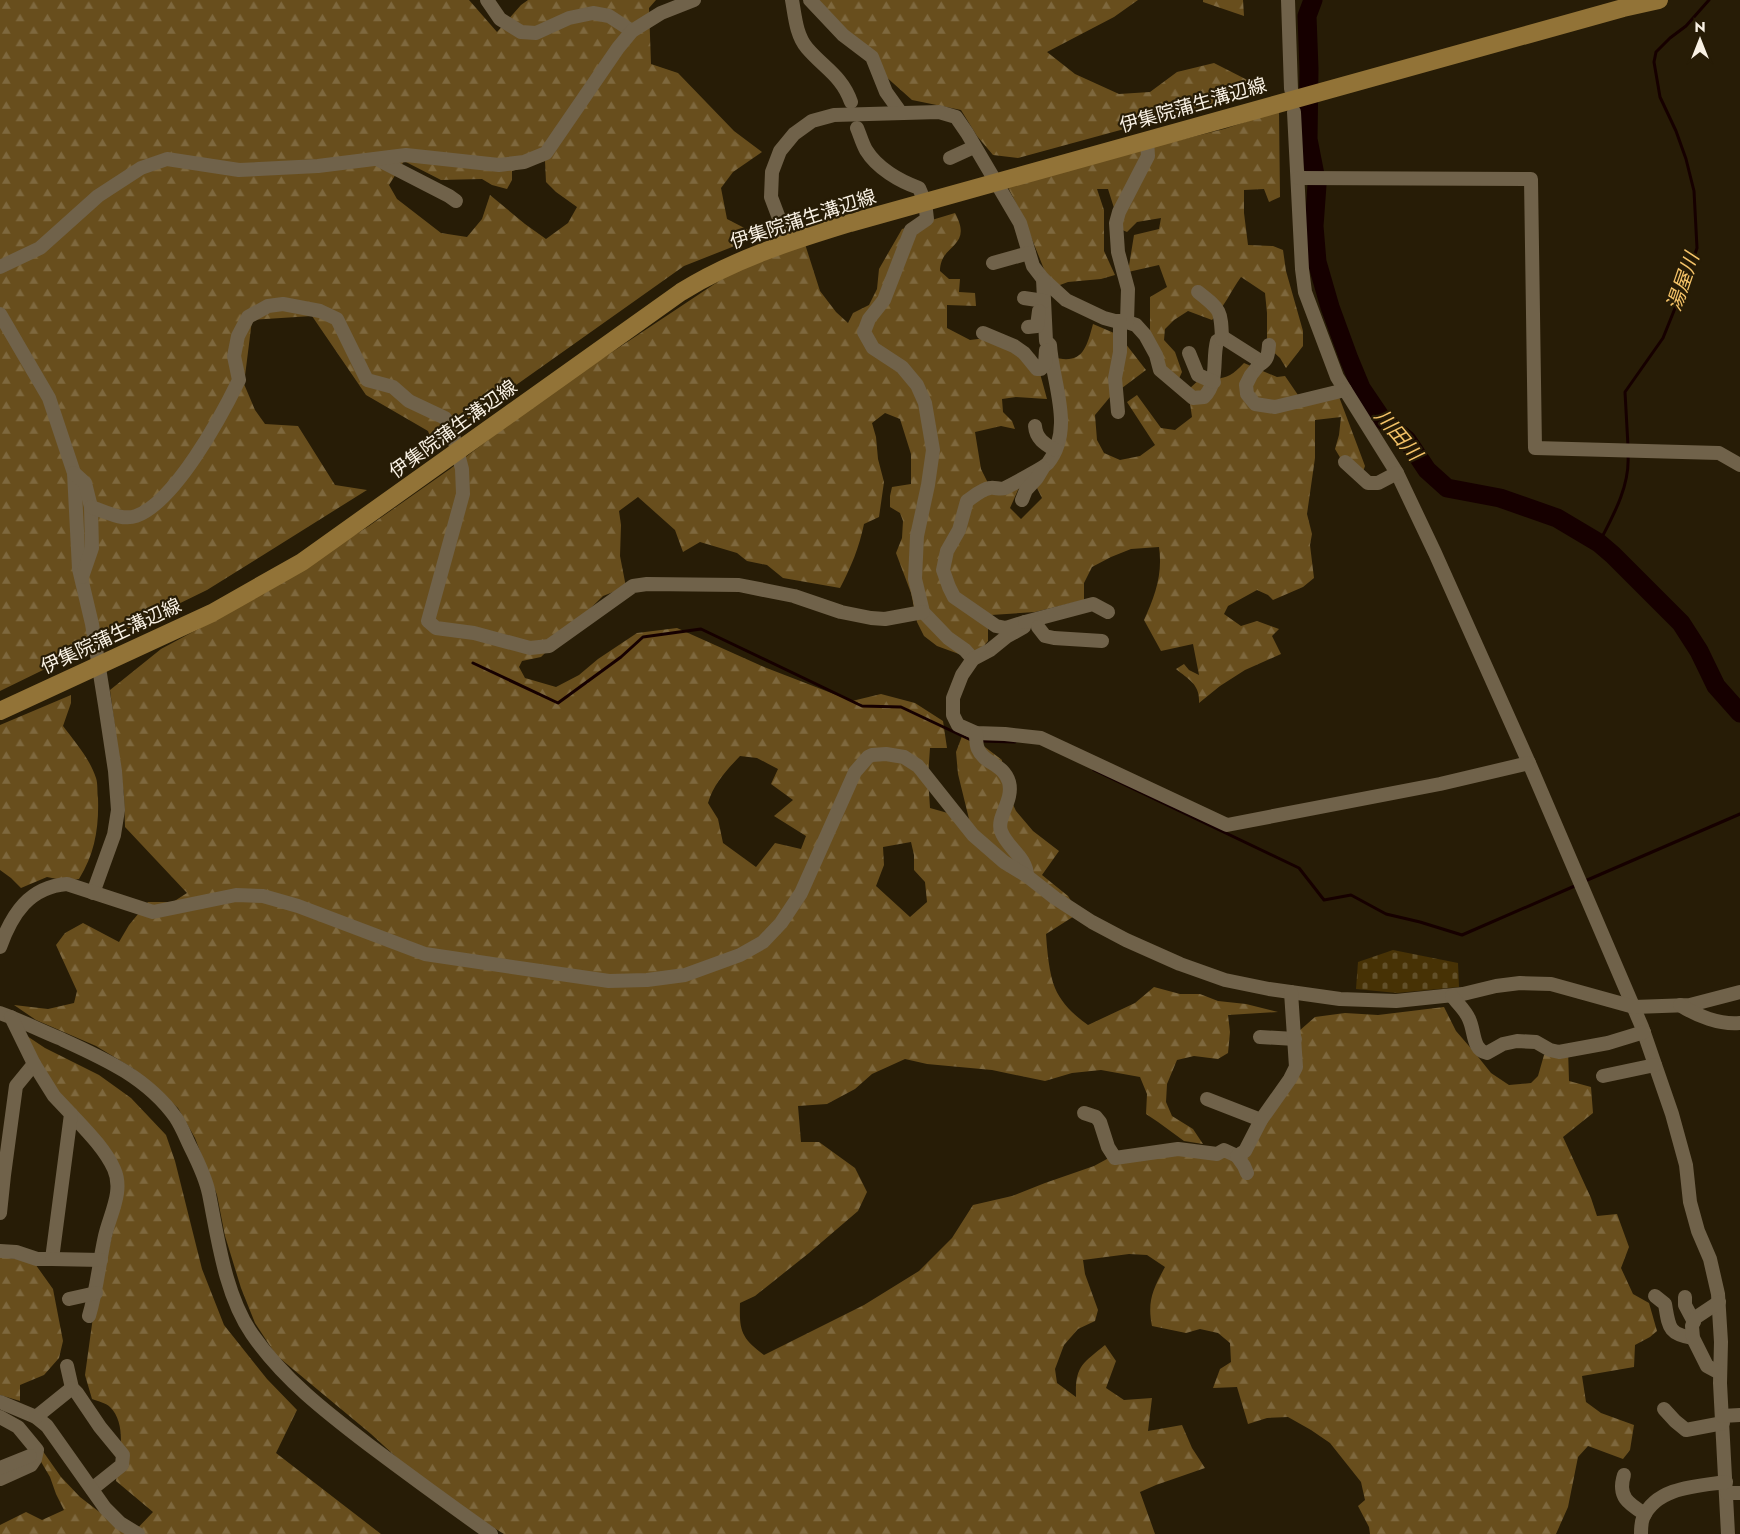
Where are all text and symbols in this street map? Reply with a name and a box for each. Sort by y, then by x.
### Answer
north arrow [1675,15,1725,65]
text: N [1694,17,1706,37]
street label: 伊集院蒲生溝辺線 [1116,71,1270,139]
street label: 伊集院蒲生溝辺線 [727,183,879,255]
water label: 湯屋川 [1660,247,1707,315]
street label: 伊集院蒲生溝辺線 [384,373,522,485]
water label: 川田川 [1368,403,1430,469]
street label: 伊集院蒲生溝辺線 [36,592,186,680]

